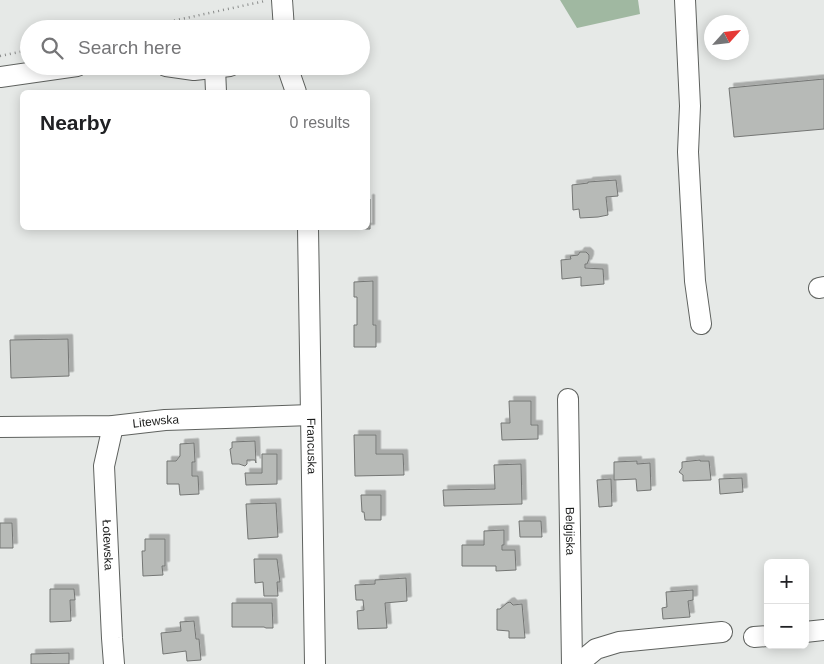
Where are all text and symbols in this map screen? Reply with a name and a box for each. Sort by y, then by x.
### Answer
north arrow [704,15,749,60]
search box [20,20,370,75]
icon: search [38,34,66,62]
text: Search here [78,37,182,58]
text: Nearby [40,111,111,134]
text: 0 results [290,114,350,131]
street label: Litewska [132,413,180,431]
street label: Francuska [304,418,319,474]
street label: Belgijska [563,507,577,555]
street label: Łotewska [99,519,116,571]
map controls [764,559,809,649]
button: + [764,559,809,604]
button: − [764,604,809,649]

